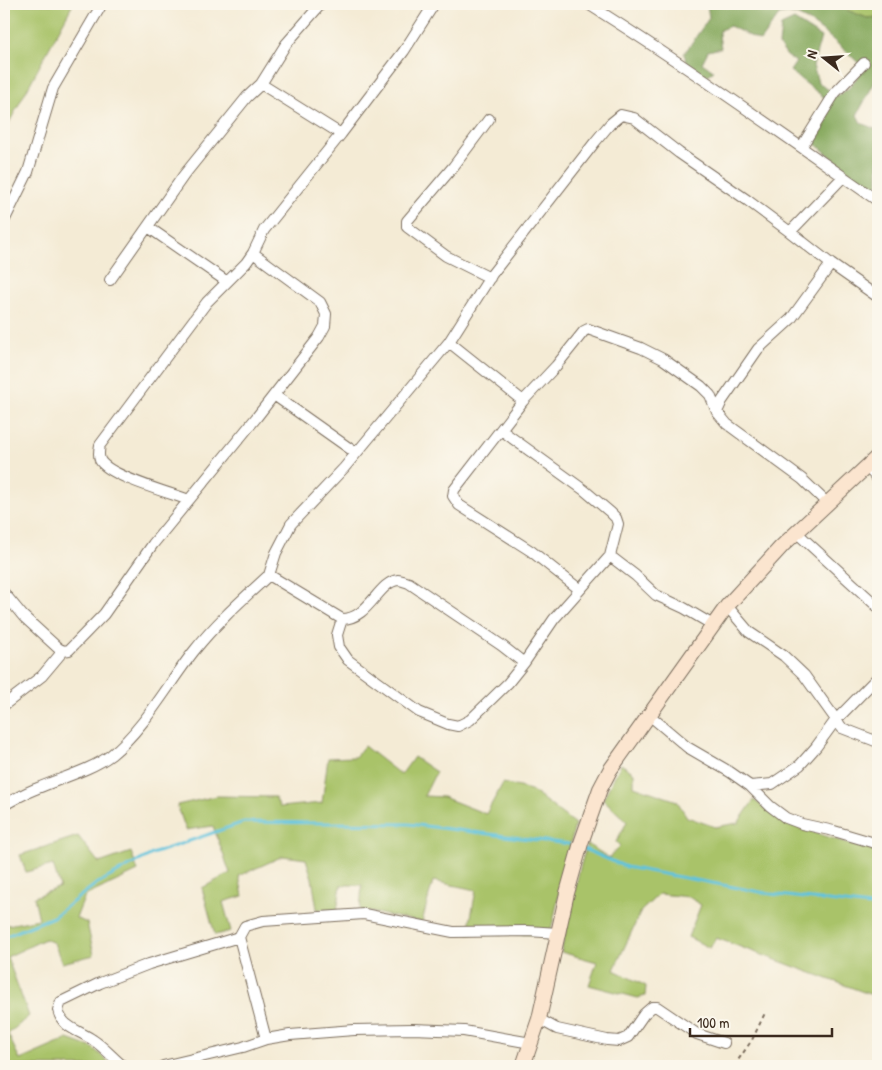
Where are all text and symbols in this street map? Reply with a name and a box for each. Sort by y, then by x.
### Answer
north arrow [800,32,850,82]
text: N [801,47,821,60]
scale bar [690,1005,832,1037]
text: 100 m [697,1012,730,1033]

